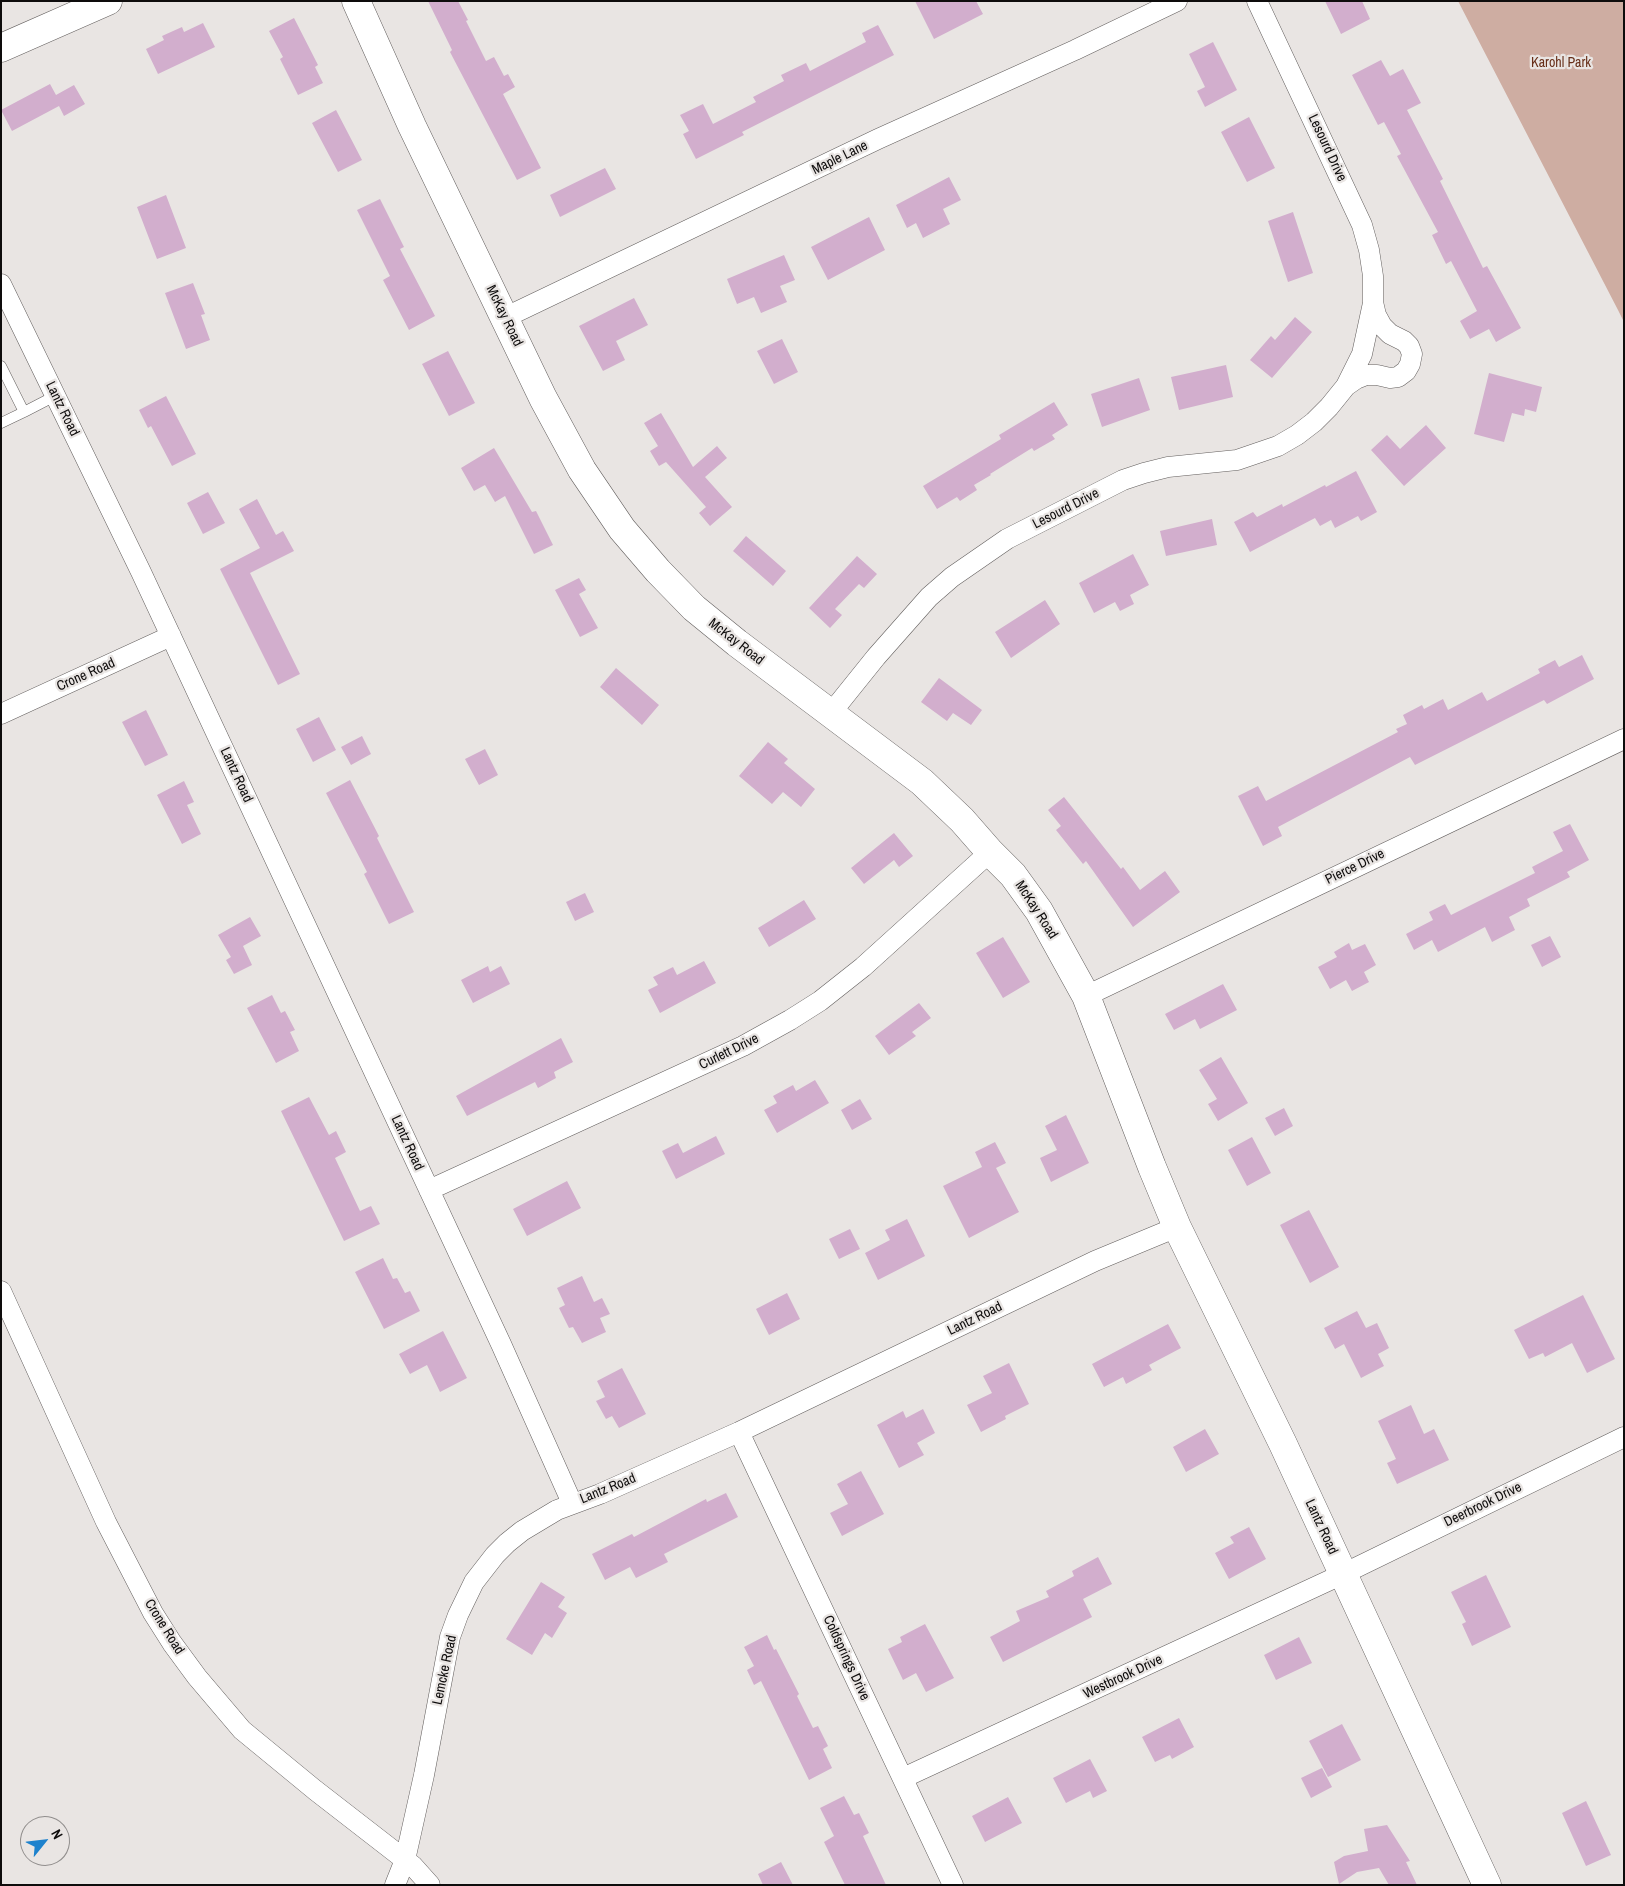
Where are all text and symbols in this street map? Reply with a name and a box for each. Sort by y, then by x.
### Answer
park label: Karohl Park [1531,55,1591,71]
street label: Lesourd Drive [1304,112,1350,184]
street label: Maple Lane [809,137,871,179]
street label: McKay Road [482,283,526,349]
street label: Lantz Road [42,379,82,439]
street label: Lesourd Drive [1030,485,1102,533]
street label: McKay Road [705,615,767,669]
street label: Crone Road [54,655,118,695]
street label: Lantz Road [216,745,256,805]
street label: Pierce Drive [1323,845,1387,889]
street label: McKay Road [1011,878,1061,942]
street label: Curlett Drive [696,1030,762,1074]
street label: Lantz Road [387,1113,427,1173]
street label: Lantz Road [945,1299,1005,1339]
street label: Lantz Road [578,1470,638,1508]
street label: Deerbrook Drive [1441,1479,1525,1531]
street label: Lantz Road [1301,1497,1341,1557]
street label: Crone Road [140,1596,188,1658]
street label: Coldsprings Drive [819,1613,873,1703]
street label: Lemcke Road [429,1634,461,1706]
street label: Westbrook Drive [1081,1651,1165,1703]
north arrow [20,1816,70,1866]
text: N [47,1826,67,1842]

